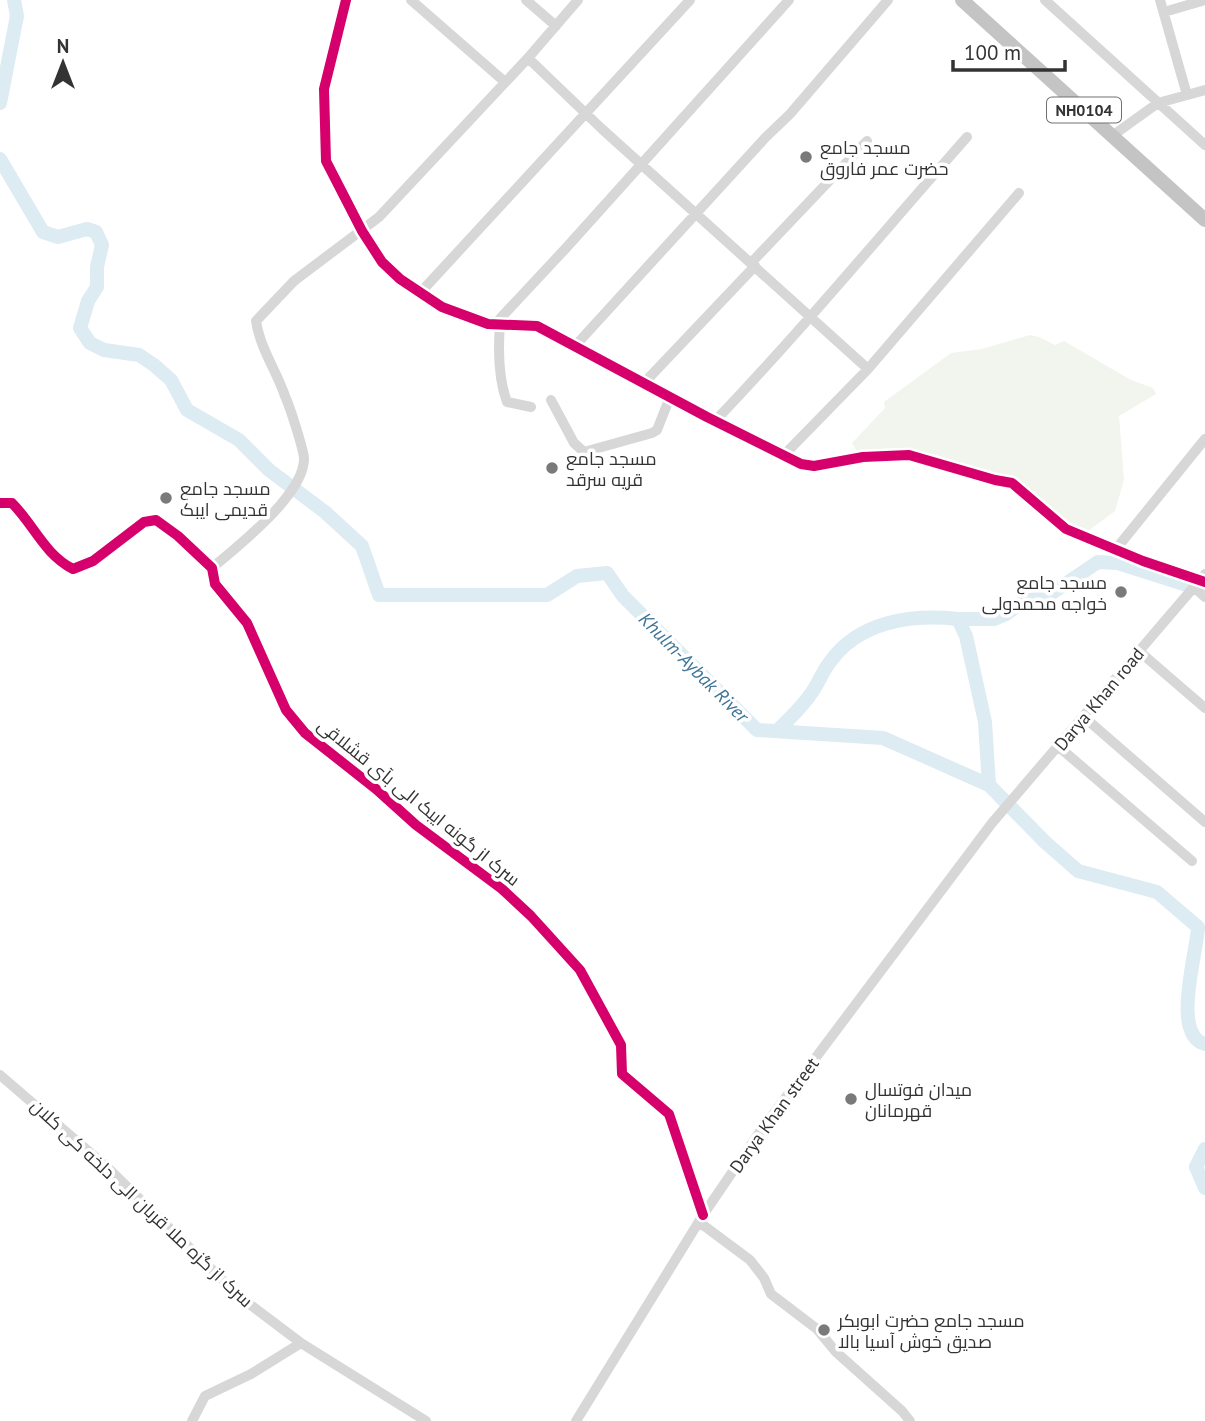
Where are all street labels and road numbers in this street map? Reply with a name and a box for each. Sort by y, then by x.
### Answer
road number: NH0104 [1047,97,1121,122]
street label: Darya Khan road [1049,643,1149,755]
street label: سرک از گونه ایبک الی بآی قشلاقی [313,713,525,891]
street label: Darya Khan street [724,1053,824,1177]
street label: سرک از گزه ملا قربان الی دلخه کی کلان [26,1094,258,1312]

